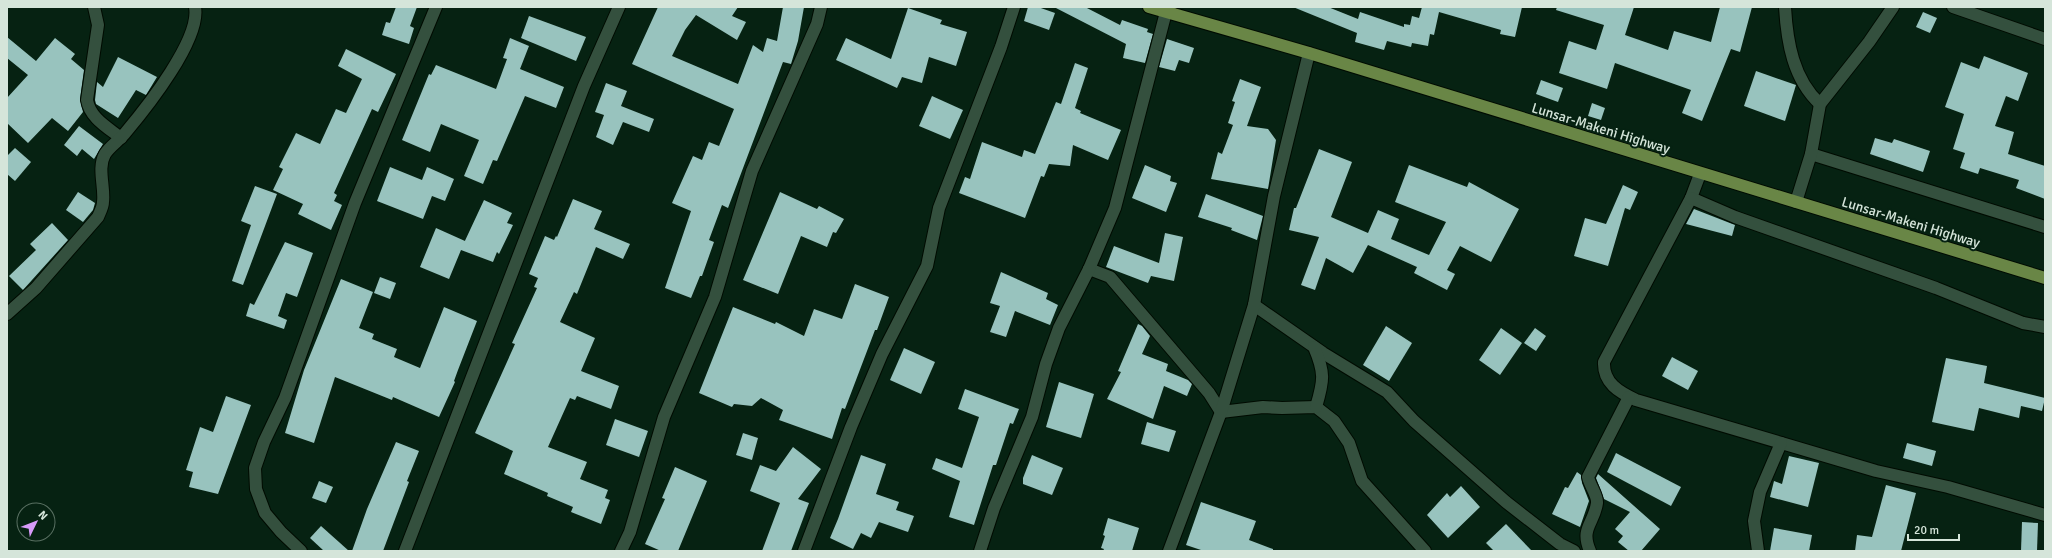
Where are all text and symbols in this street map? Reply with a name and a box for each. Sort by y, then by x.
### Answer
street label: Lunsar-Makeni Highway [1530,99,1672,158]
street label: Lunsar-Makeni Highway [1840,193,1982,252]
north arrow [16,502,56,542]
text: N [36,508,50,523]
scale bar [1908,516,1959,542]
text: 20 m [1914,523,1939,538]

